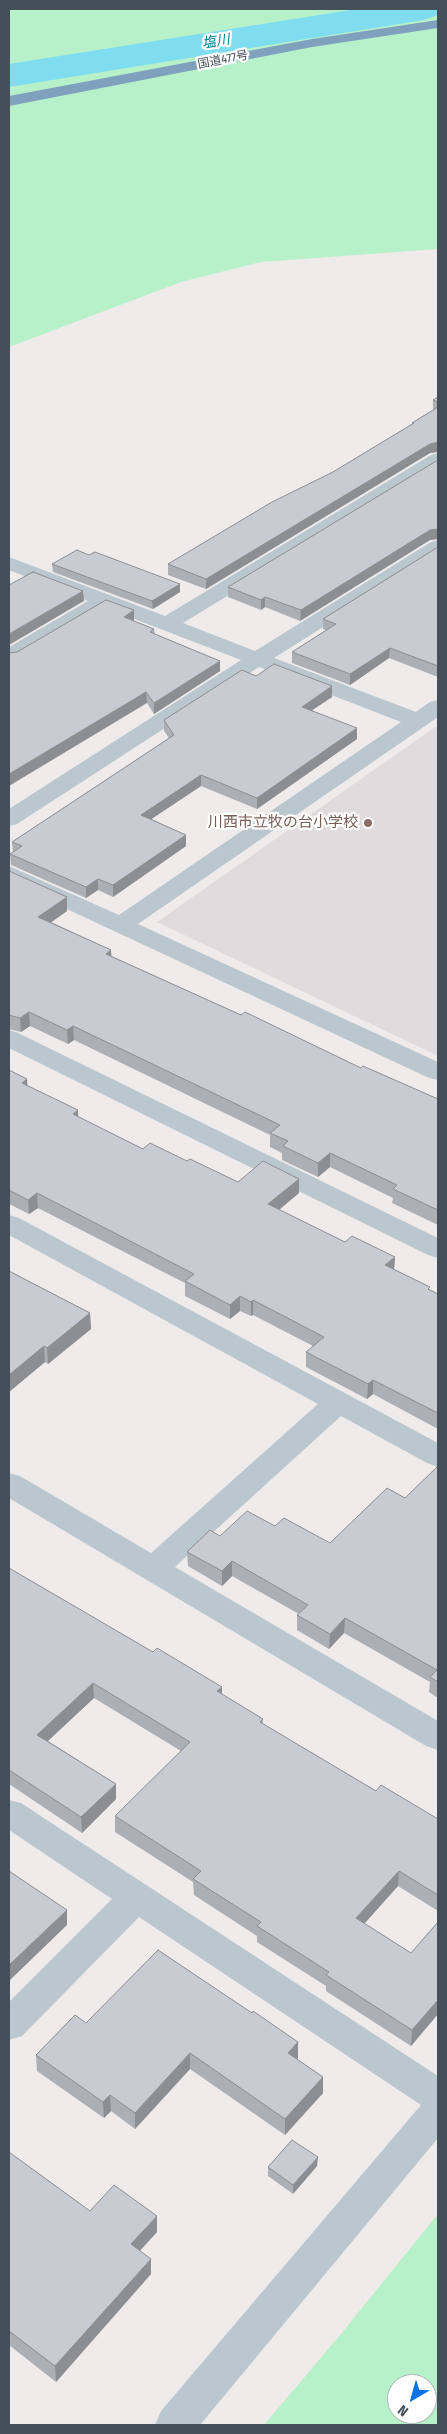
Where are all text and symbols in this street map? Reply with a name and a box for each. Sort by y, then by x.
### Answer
water label: 塩川 [201,32,231,52]
street label: 国道477号 [196,48,250,72]
place label: 川西市立牧の台小学校 [208,814,358,832]
marker: 川西市立牧の台小学校 [362,817,374,829]
north arrow [387,2374,437,2424]
text: N [395,2401,412,2420]

